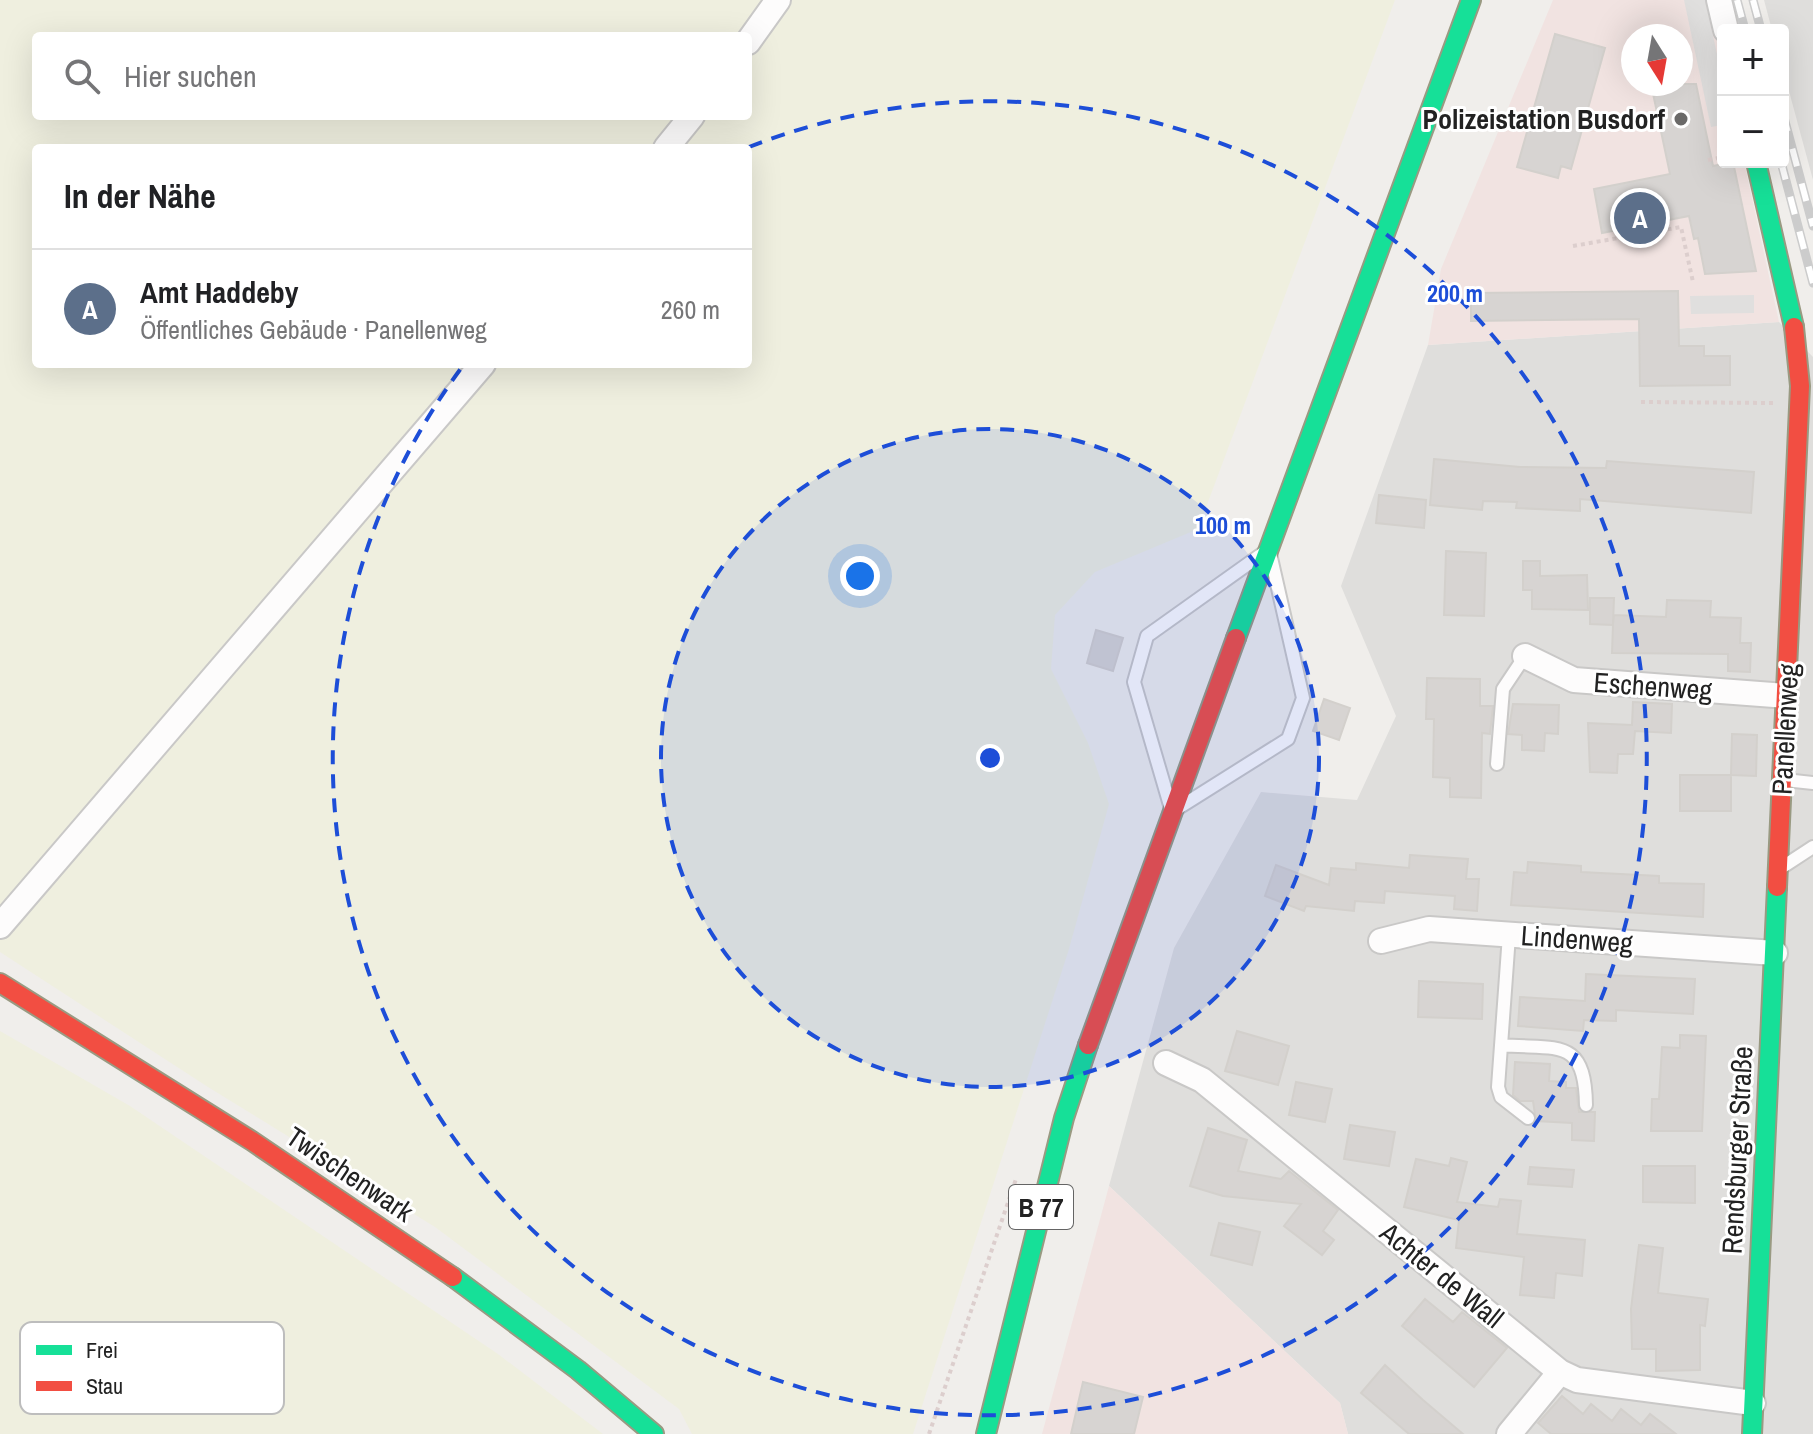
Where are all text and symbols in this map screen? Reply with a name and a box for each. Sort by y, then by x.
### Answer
north arrow [1621,24,1693,96]
map controls [1717,24,1789,168]
button: + [1717,24,1789,96]
search box [32,32,752,120]
icon: search [60,54,104,98]
text: Hier suchen [124,56,257,96]
button: − [1717,96,1789,168]
place label: Polizeistation Busdorf [1423,100,1665,138]
marker: Polizeistation Busdorf [1672,110,1690,128]
text: In der Nähe [64,173,216,219]
pin: A [1614,188,1666,248]
text: Amt Haddeby [140,272,299,312]
text: 200 m [1427,277,1483,309]
text: A [82,292,98,327]
text: 260 m [661,292,720,327]
text: Öffentliches Gebäude · Panellenweg [140,312,487,347]
text: 100 m [1195,509,1251,541]
your location [840,556,880,596]
street label: Panellenweg [1763,662,1807,796]
street label: Eschenweg [1592,663,1714,709]
centre of rings [976,744,1004,772]
street label: Lindenweg [1520,916,1635,962]
street label: Rendsburger Straße [1713,1045,1761,1255]
street label: Twischenwark [279,1118,421,1231]
road number: B 77 [1009,1185,1073,1229]
street label: Achter de Wall [1372,1213,1512,1336]
legend [20,1322,284,1414]
text: Frei [86,1335,118,1365]
text: Stau [86,1371,123,1401]

